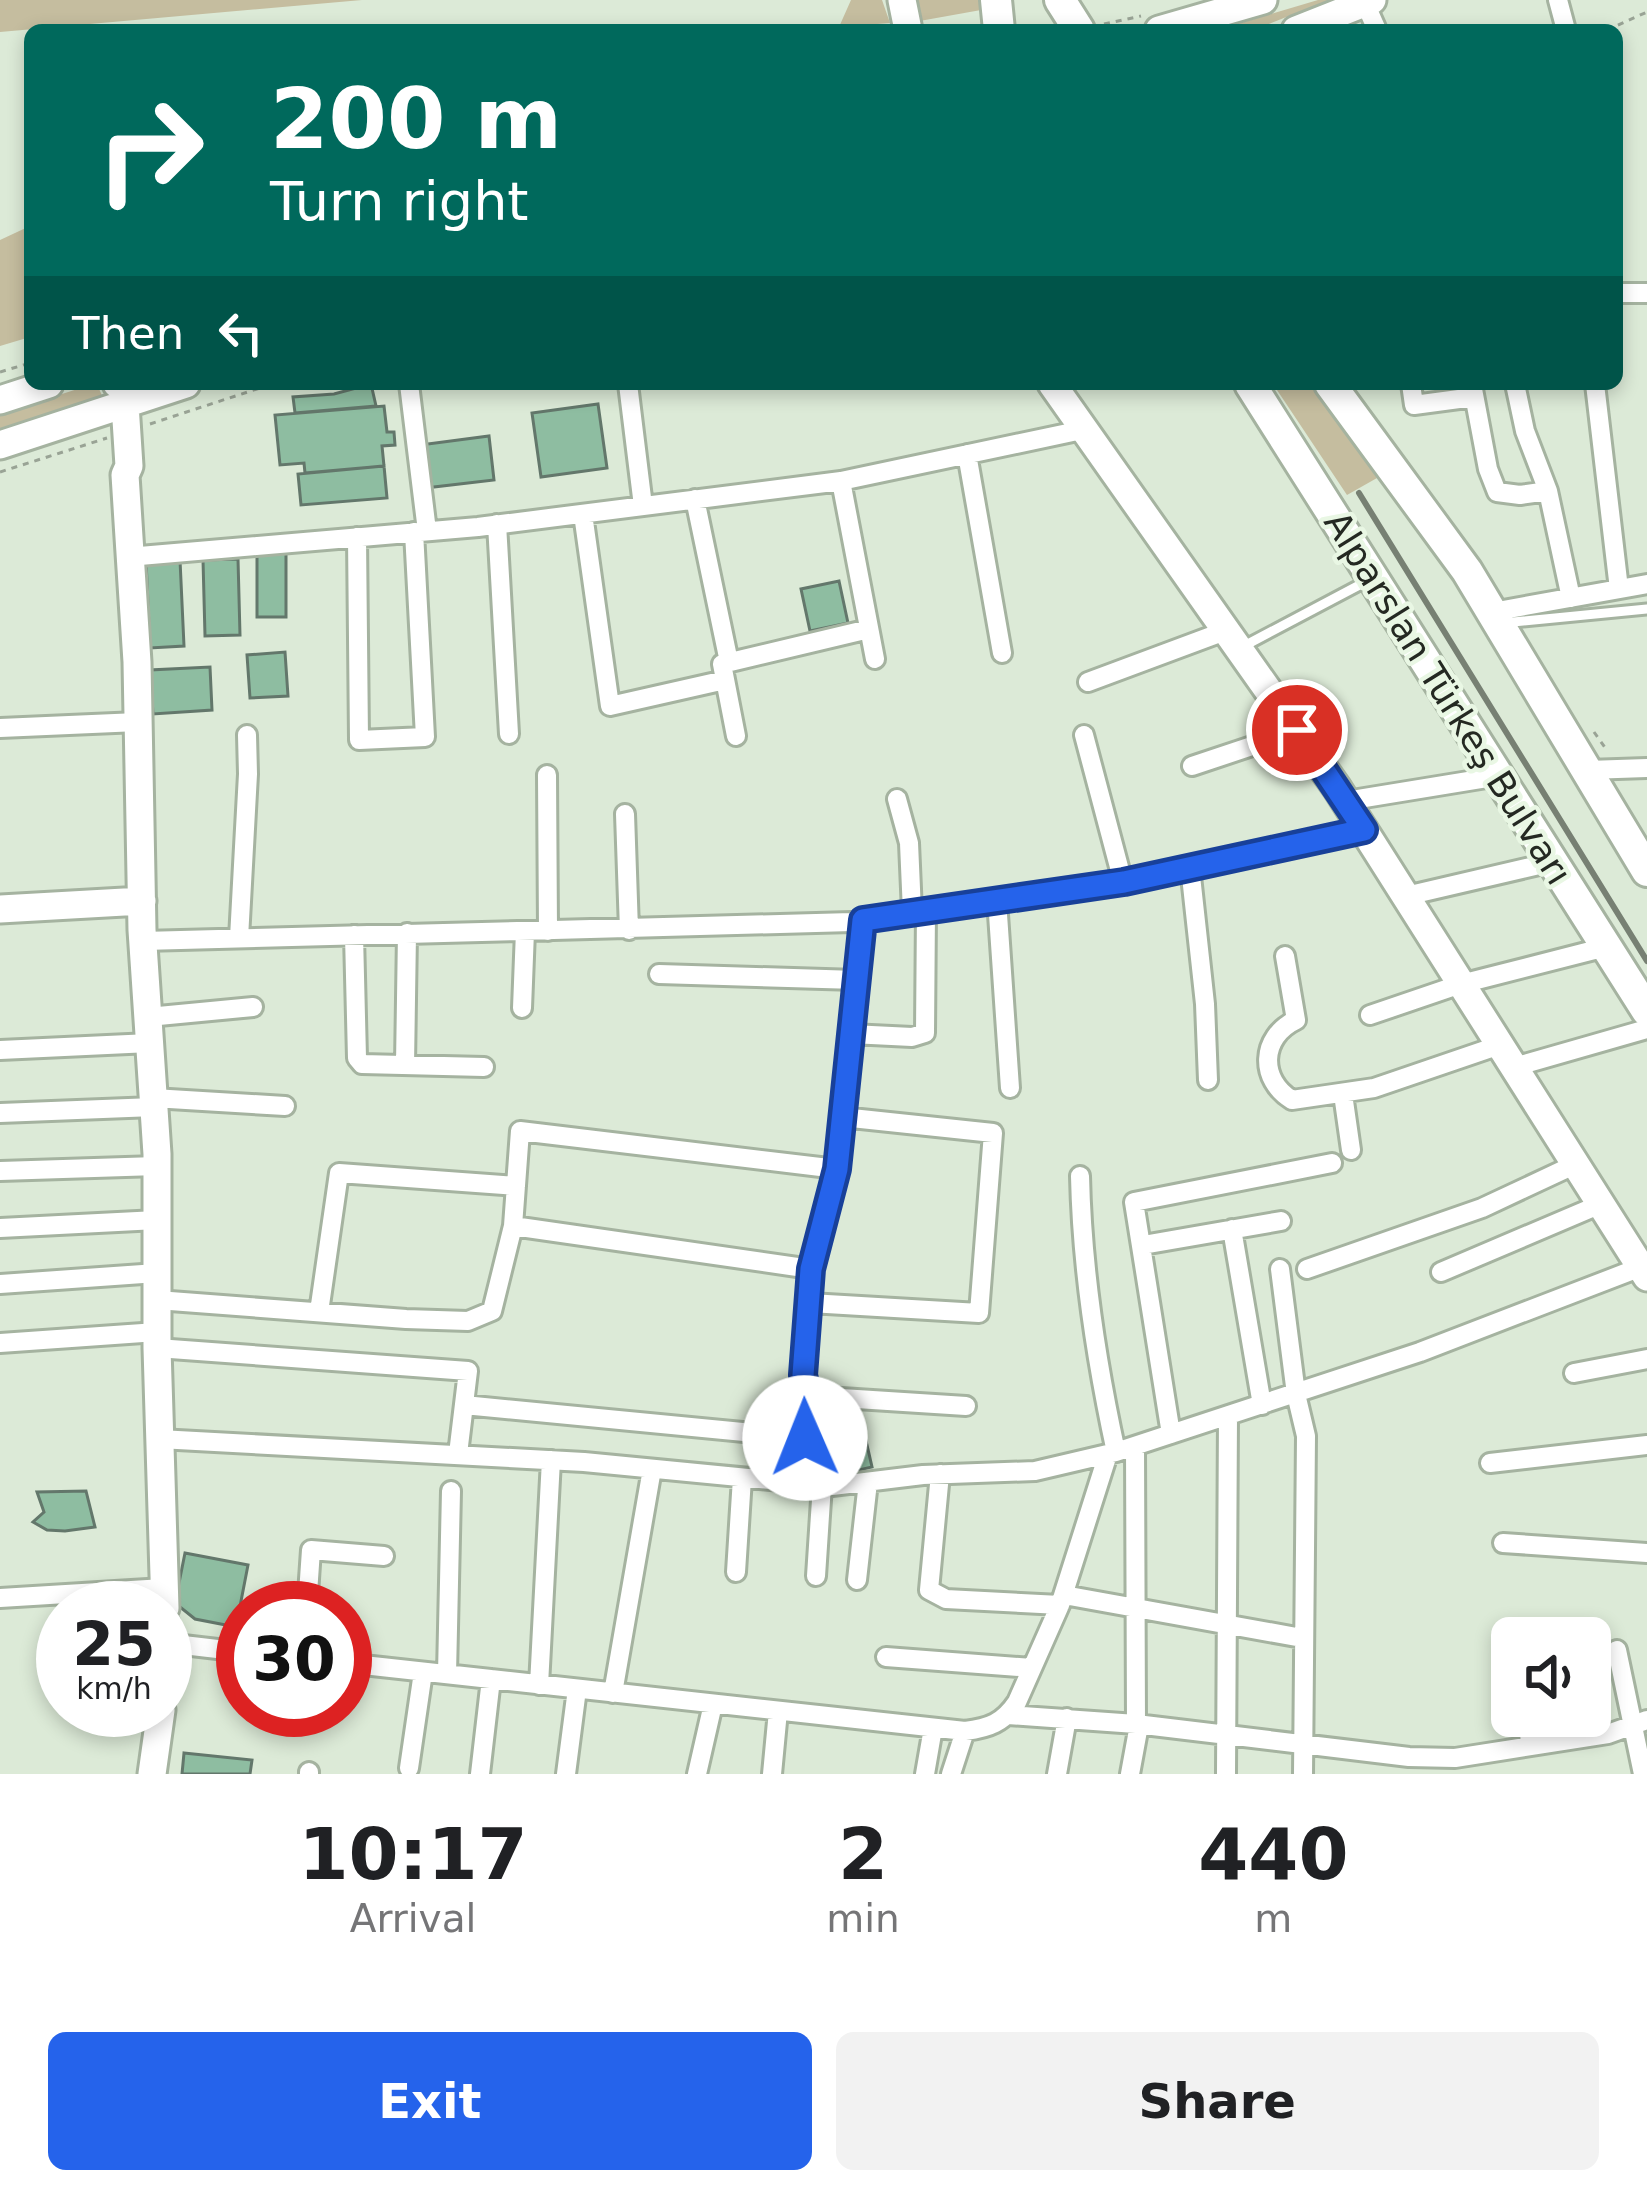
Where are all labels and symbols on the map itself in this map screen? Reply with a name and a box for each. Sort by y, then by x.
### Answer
street label: Alparslan Türkeş Bulvarı [1316,504,1580,892]
pin [1246,679,1348,781]
position arrow [742,1375,868,1501]
speed limit sign: 30 [216,1581,372,1737]

